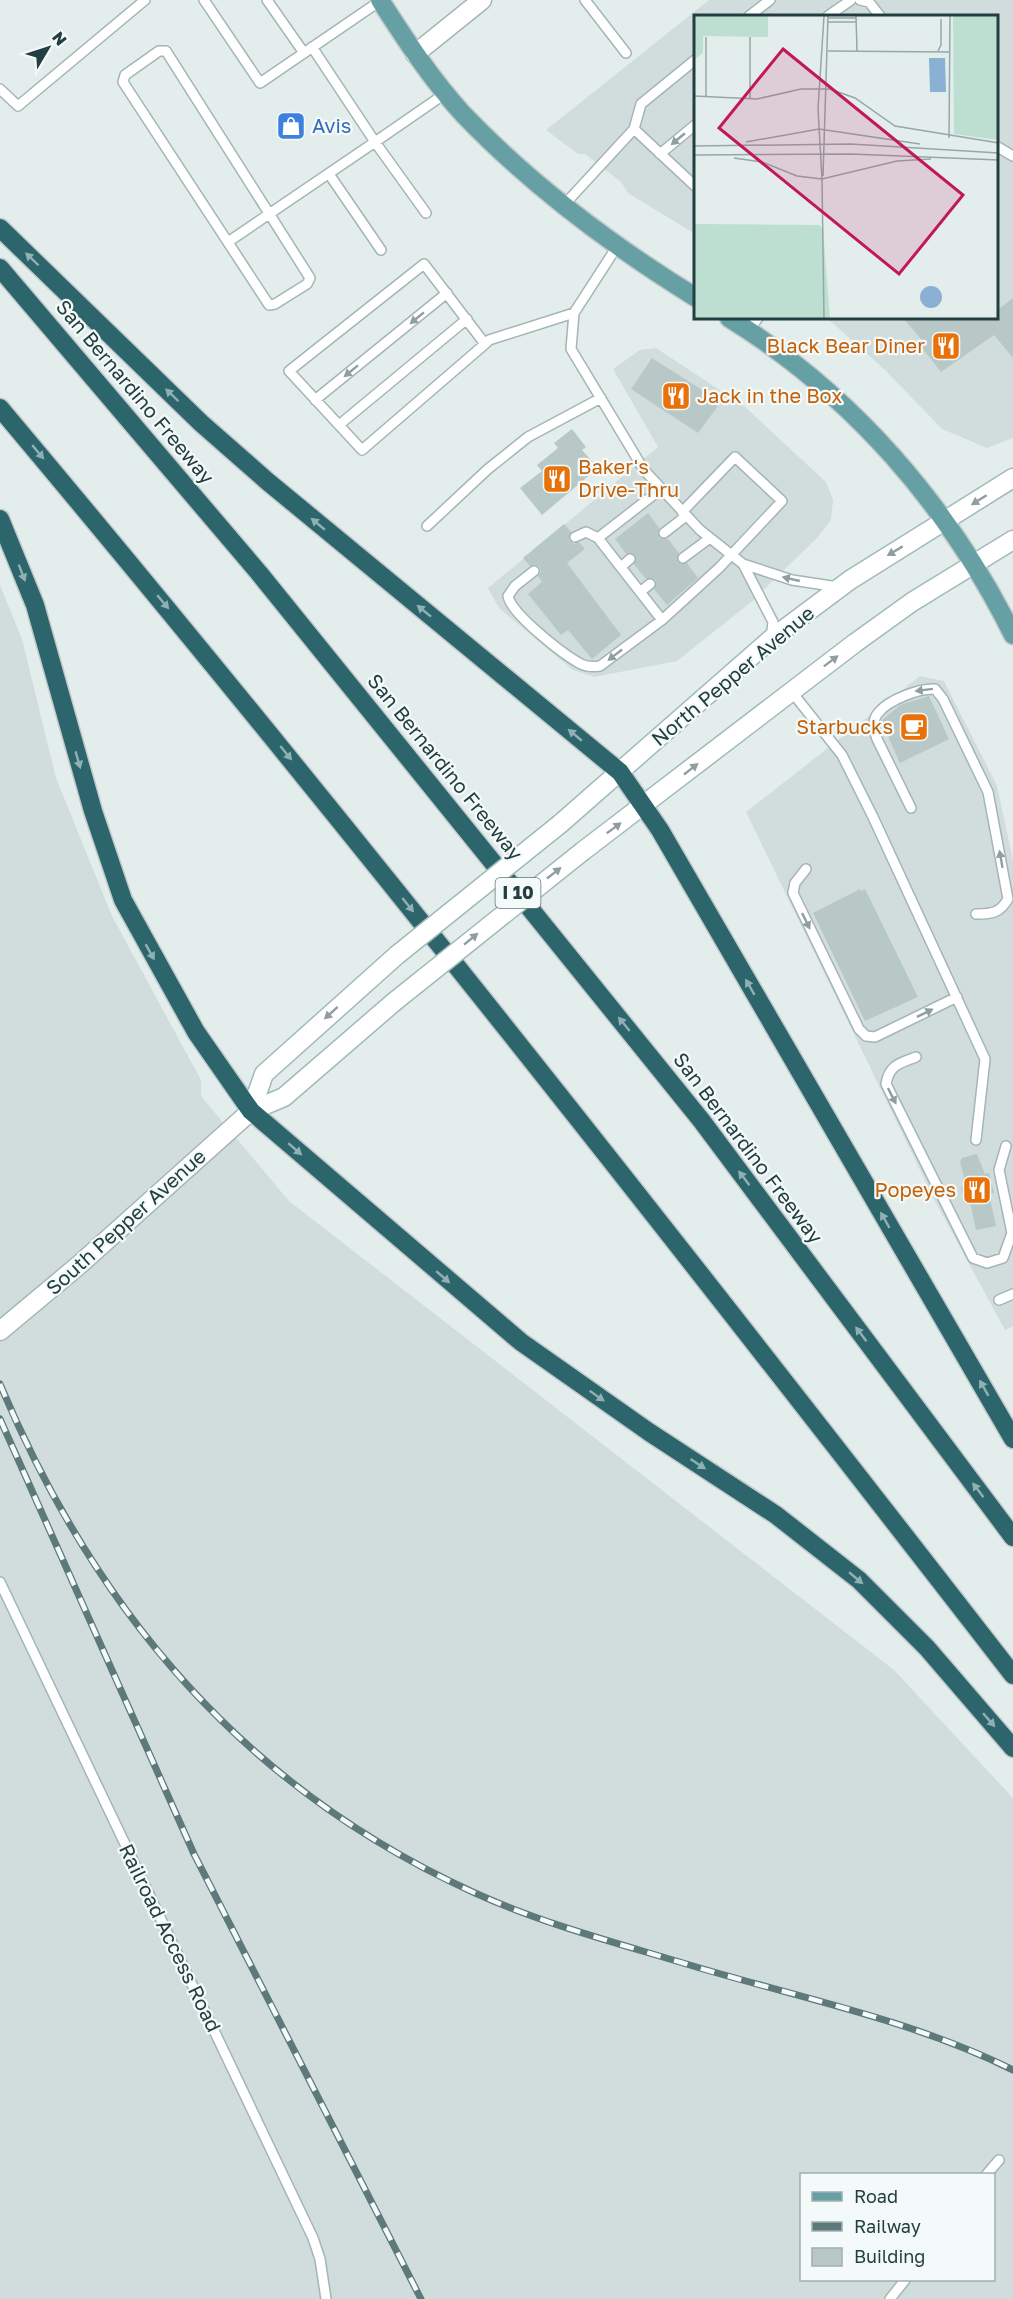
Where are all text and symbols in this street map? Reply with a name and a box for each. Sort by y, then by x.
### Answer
inset map [694,15,998,320]
north arrow [18,18,78,78]
text: N [48,28,71,50]
shop icon: Avis [275,110,307,142]
place label: Avis [312,113,351,137]
one-way arrow [671,132,686,145]
one-way arrow [25,252,40,266]
street label: San Bernardino Freeway [52,294,220,488]
one-way arrow [409,311,424,323]
restaurant icon: Black Bear Diner [930,330,962,362]
place label: Black Bear Diner [767,333,925,357]
one-way arrow [344,364,359,377]
restaurant icon: Jack in the Box [660,380,692,412]
place label: Jack in the Box [697,383,842,407]
one-way arrow [165,389,179,403]
one-way arrow [31,444,44,460]
place label: Baker's Drive-Thru [578,454,679,501]
restaurant icon: Baker's Drive-Thru [541,463,573,495]
one-way arrow [971,494,987,505]
one-way arrow [311,518,326,531]
one-way arrow [886,546,903,556]
one-way arrow [18,564,28,582]
one-way arrow [782,573,800,583]
one-way arrow [156,594,169,609]
street label: North Pepper Avenue [646,600,819,750]
one-way arrow [416,604,432,617]
one-way arrow [607,649,622,661]
one-way arrow [822,655,838,667]
street label: San Bernardino Freeway [363,668,528,864]
one-way arrow [915,685,934,695]
cafe icon: Starbucks [898,711,930,743]
place label: Starbucks [796,714,893,738]
one-way arrow [567,729,582,742]
one-way arrow [279,745,292,760]
one-way arrow [74,751,83,769]
one-way arrow [683,763,699,776]
one-way arrow [605,822,621,834]
one-way arrow [996,849,1005,868]
one-way arrow [546,867,562,880]
road number: I 10 [496,878,540,908]
one-way arrow [402,897,415,913]
one-way arrow [801,912,810,929]
one-way arrow [464,933,479,945]
one-way arrow [145,944,155,961]
one-way arrow [745,978,755,995]
one-way arrow [324,1006,339,1019]
one-way arrow [916,1009,934,1019]
one-way arrow [618,1016,631,1032]
street label: San Bernardino Freeway [669,1047,828,1248]
one-way arrow [887,1088,897,1105]
one-way arrow [287,1142,302,1155]
street label: South Pepper Avenue [41,1143,210,1299]
one-way arrow [739,1170,751,1185]
restaurant icon: Popeyes [961,1174,993,1206]
place label: Popeyes [875,1177,956,1201]
one-way arrow [881,1211,891,1228]
one-way arrow [435,1270,450,1283]
one-way arrow [855,1326,867,1342]
one-way arrow [978,1380,989,1396]
one-way arrow [589,1390,605,1401]
one-way arrow [690,1458,706,1469]
one-way arrow [972,1482,984,1498]
one-way arrow [848,1571,863,1584]
one-way arrow [982,1712,995,1727]
street label: Railroad Access Road [115,1840,227,2036]
legend [800,2173,995,2281]
text: Road [854,2185,898,2207]
text: Railway [854,2215,921,2237]
text: Building [854,2245,925,2267]

